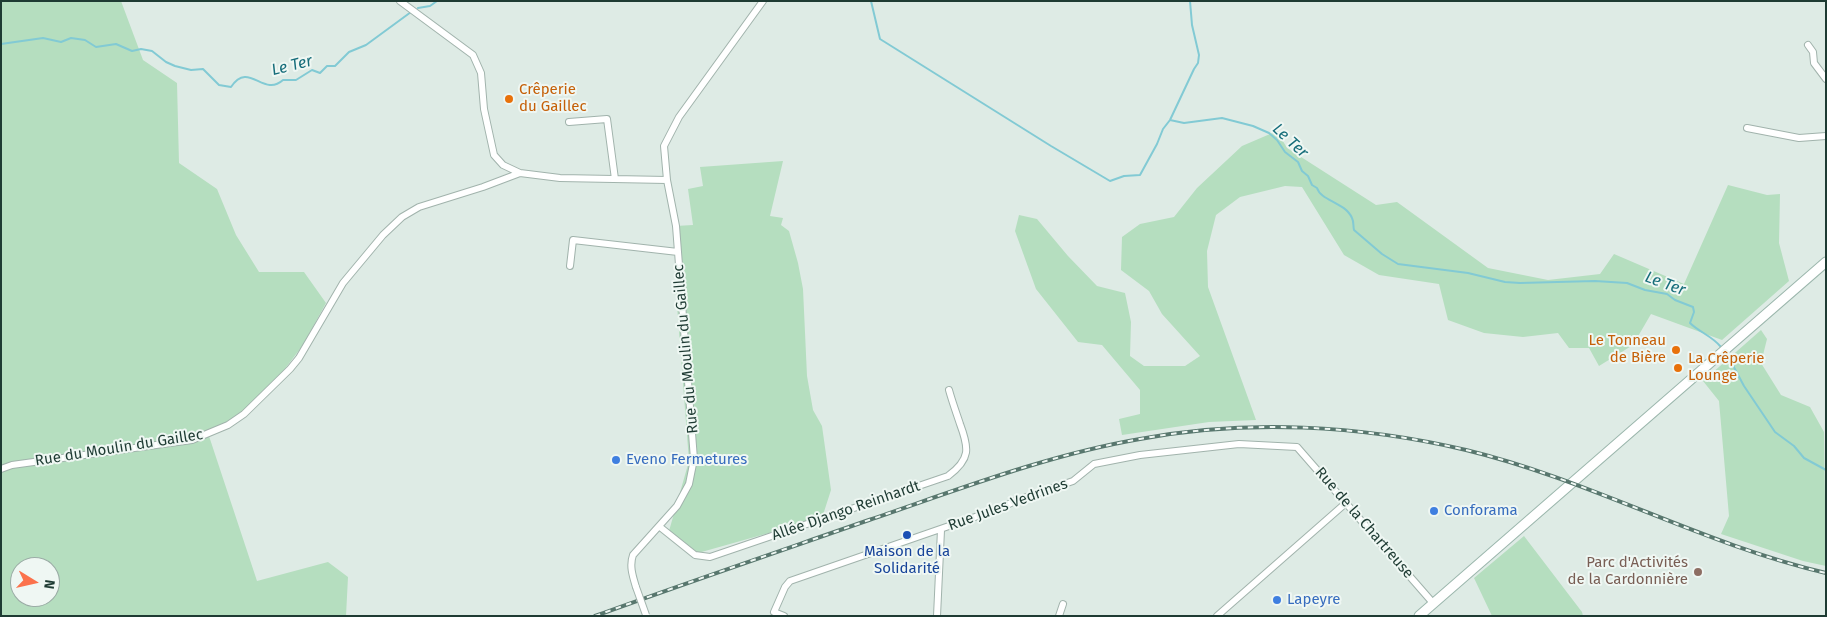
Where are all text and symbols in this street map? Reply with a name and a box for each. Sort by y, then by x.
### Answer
water label: Le Ter [270,52,314,80]
place label: Crêperie du Gaillec [519,81,587,116]
marker: Crêperie du Gaillec [503,93,515,105]
water label: Le Ter [1268,120,1312,162]
street label: Rue du Moulin du Gaillec [670,264,702,434]
water label: Le Ter [1642,268,1688,300]
place label: Le Tonneau de Bière [1589,332,1666,367]
marker: Le Tonneau de Bière [1670,344,1682,356]
place label: La Crêperie Lounge [1688,350,1764,385]
marker: La Crêperie Lounge [1672,362,1684,374]
street label: Rue du Moulin du Gaillec [34,426,204,470]
place label: Eveno Fermetures [626,451,747,469]
marker: Eveno Fermetures [610,454,622,466]
street label: Rue de la Chartreuse [1311,464,1417,582]
street label: Rue Jules Vedrines [946,475,1070,535]
street label: Allée Django Reinhardt [770,477,922,545]
place label: Conforama [1444,502,1518,520]
marker: Conforama [1428,505,1440,517]
marker: Maison de la Solidarité [901,529,913,541]
place label: Maison de la Solidarité [864,543,950,578]
place label: Parc d'Activités de la Cardonnière [1567,554,1688,589]
north arrow [10,557,60,607]
marker: Parc d'Activités de la Cardonnière [1692,566,1704,578]
text: N [40,578,58,590]
place label: Lapeyre [1287,591,1340,609]
marker: Lapeyre [1271,594,1283,606]

